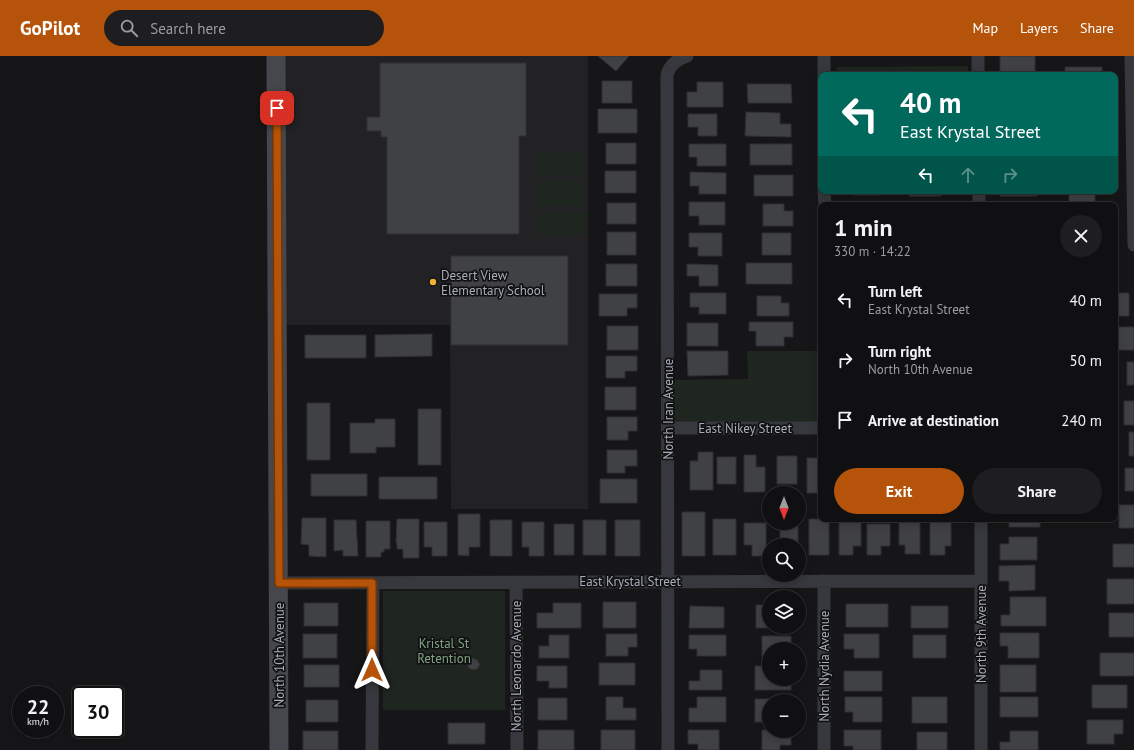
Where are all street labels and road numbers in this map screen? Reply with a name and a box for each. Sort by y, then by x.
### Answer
street label: North Iran Avenue [660,359,677,459]
street label: East Nikey Street [698,420,792,437]
street label: East Krystal Street [579,573,681,590]
street label: North 9th Avenue [973,585,990,683]
street label: North Leonardo Avenue [508,601,525,731]
street label: North 10th Avenue [271,603,288,707]
street label: North Nydia Avenue [816,611,833,721]

